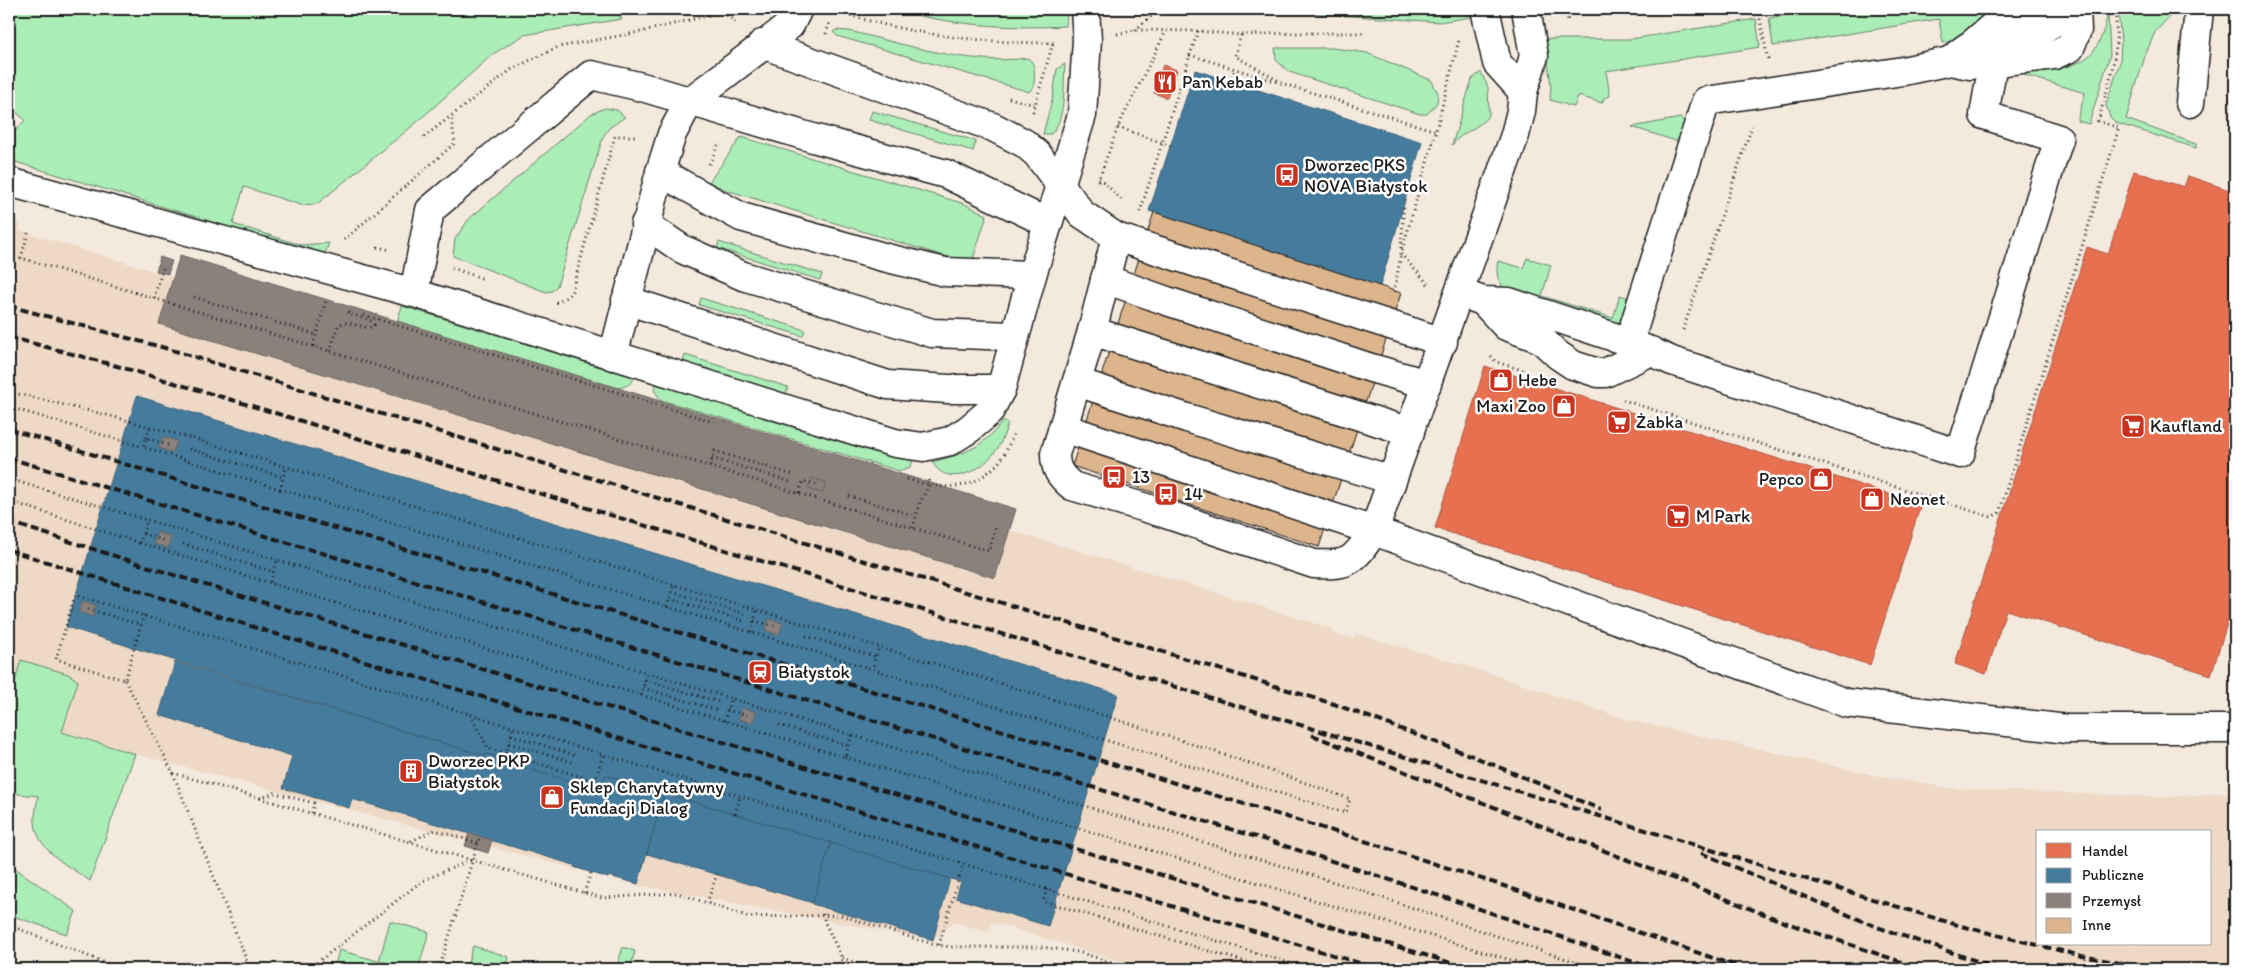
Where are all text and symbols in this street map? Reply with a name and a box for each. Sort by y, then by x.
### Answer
restaurant icon: Pan Kebab [1152,69,1178,95]
place label: Pan Kebab [1182,71,1263,93]
place label: Dworzec PKS NOVA Białystok [1304,154,1428,197]
bus stop icon: Dworzec PKS NOVA Białystok [1274,162,1300,188]
shop icon: Hebe [1488,367,1514,393]
place label: Hebe [1518,369,1557,391]
shop icon: Maxi Zoo [1551,393,1577,419]
place label: Maxi Zoo [1476,395,1546,417]
supermarket icon: Żabka [1606,409,1632,435]
place label: Żabka [1636,411,1683,433]
supermarket icon: Kaufland [2120,413,2146,439]
place label: Kaufland [2150,415,2222,437]
bus stop icon: 13 [1101,464,1127,490]
place label: 13 [1132,466,1150,488]
shop icon: Pepco [1808,466,1834,492]
place label: Pepco [1759,468,1804,490]
bus stop icon: 14 [1153,481,1179,507]
place label: 14 [1184,483,1203,505]
shop icon: Neonet [1859,486,1885,512]
place label: Neonet [1890,488,1946,510]
supermarket icon: M Park [1665,503,1691,529]
place label: M Park [1696,505,1750,527]
station icon: Białystok [747,659,773,685]
place label: Białystok [778,661,851,683]
place label: Dworzec PKP Białystok [428,750,530,793]
building icon: Dworzec PKP Białystok [398,758,424,784]
place label: Sklep Charytatywny Fundacji Dialog [570,776,724,819]
shop icon: Sklep Charytatywny Fundacji Dialog [539,784,565,810]
legend [2036,830,2212,946]
text: Handel [2082,842,2129,860]
text: Publiczne [2082,866,2144,884]
text: Przemysł [2082,892,2142,910]
text: Inne [2082,916,2111,934]

